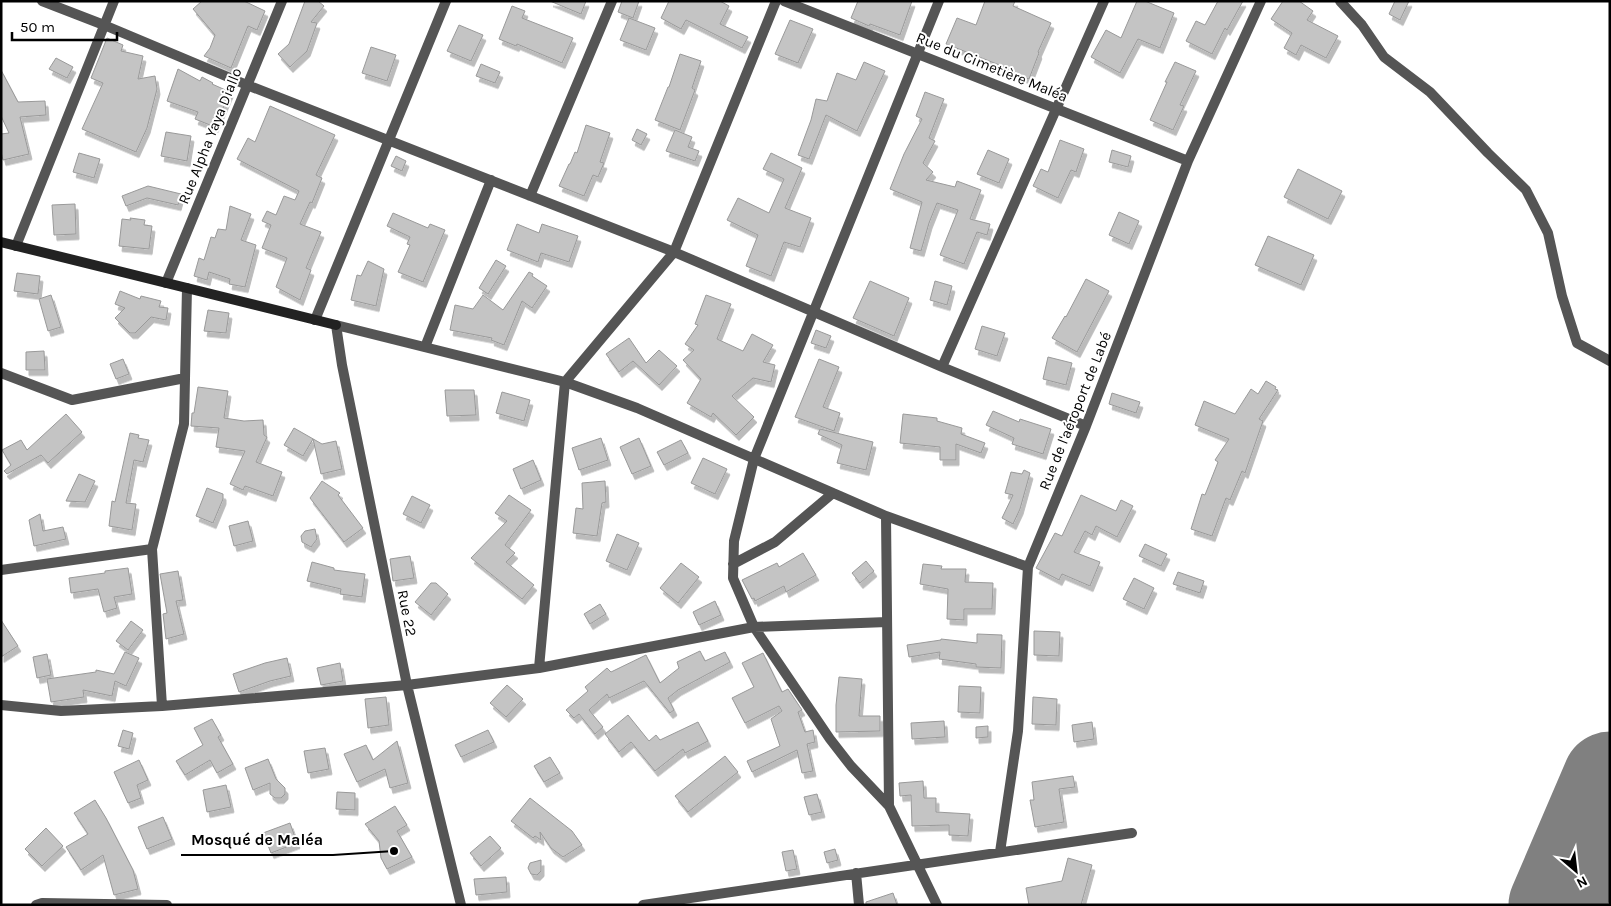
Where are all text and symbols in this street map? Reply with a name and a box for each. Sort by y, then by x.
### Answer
scale bar [12,10,118,42]
text: 50 m [20,18,55,36]
street label: Rue du Cimetière Maléa [913,28,1071,106]
street label: Rue Alpha Yaya Diallo [174,65,246,207]
street label: Rue de l'aéroport de Labé [1035,329,1115,493]
street label: Rue 22 [394,588,420,638]
callout: Mosqué de Maléa [181,824,333,855]
text: Mosqué de Maléa [191,830,323,849]
north arrow [1551,846,1601,896]
text: N [1573,872,1590,892]

